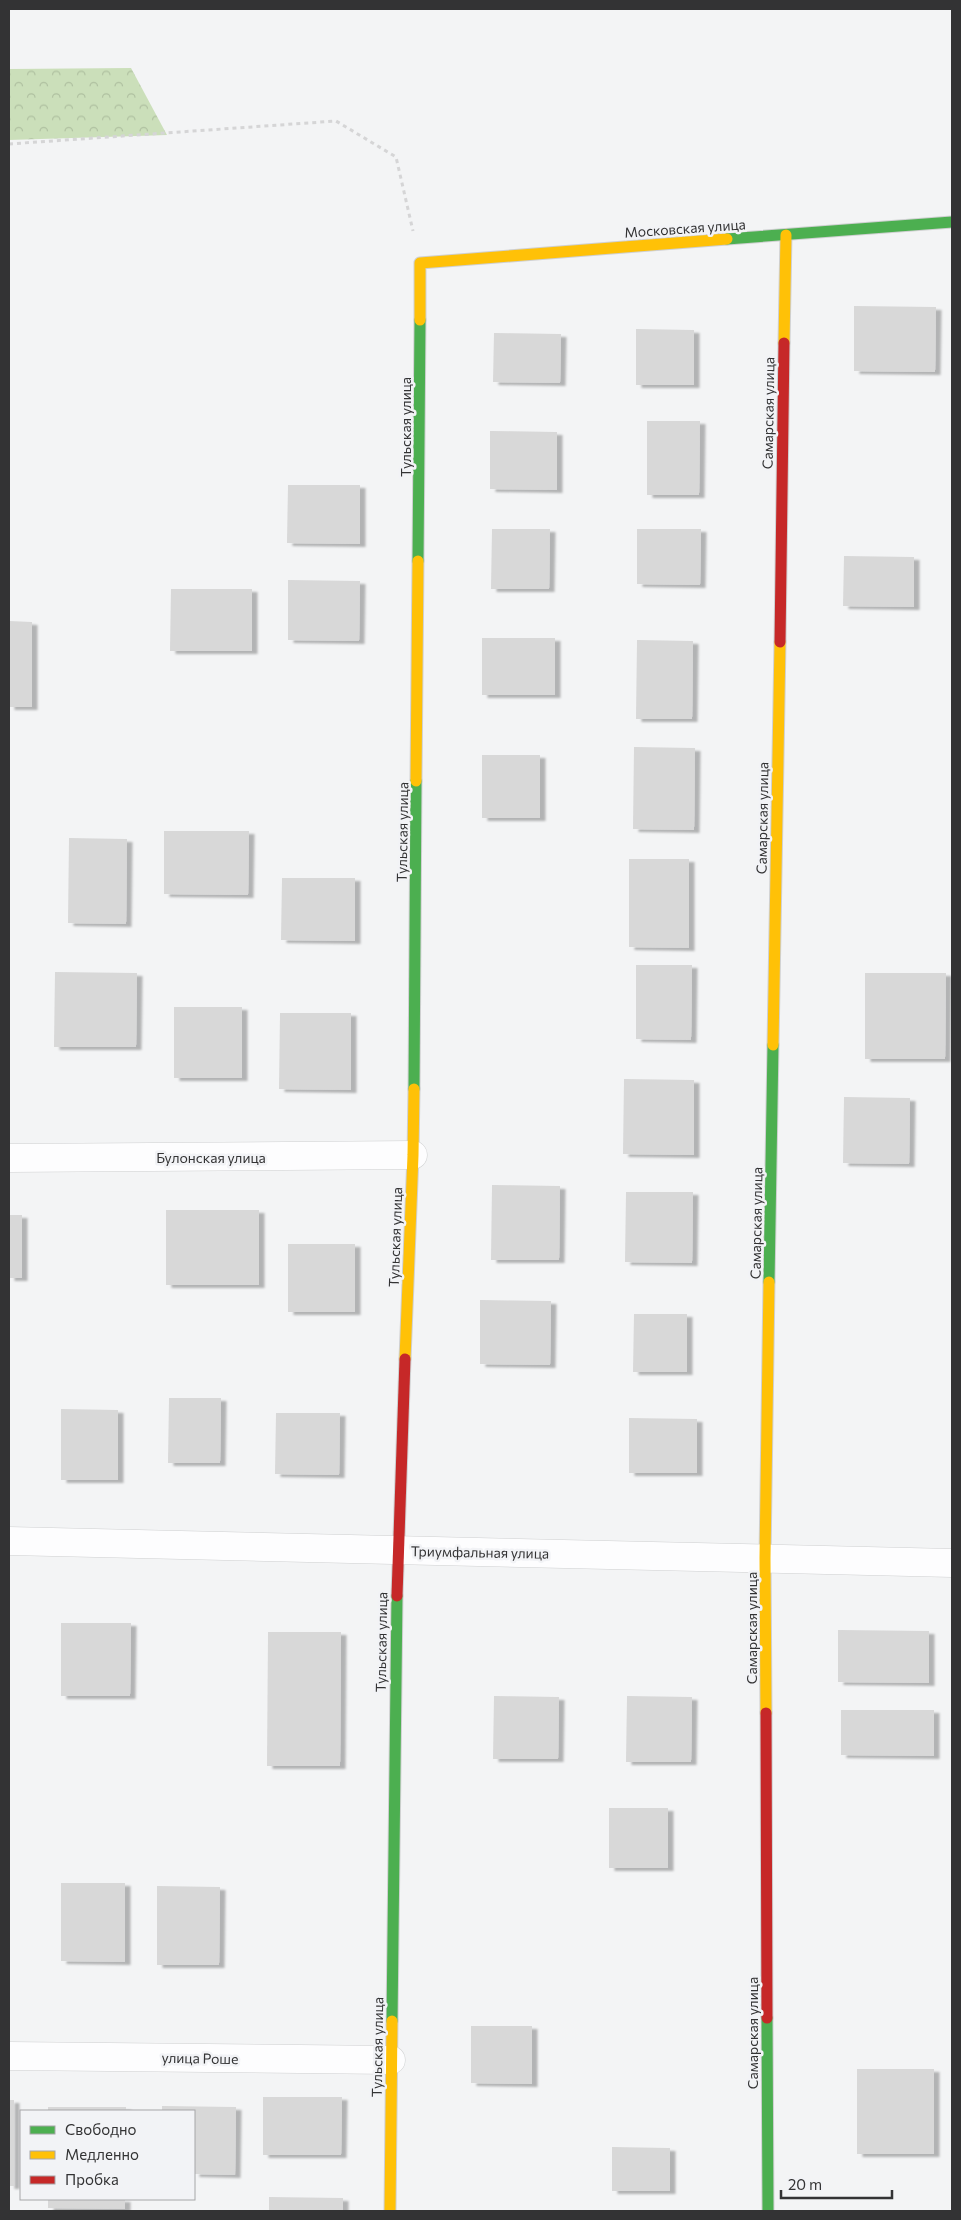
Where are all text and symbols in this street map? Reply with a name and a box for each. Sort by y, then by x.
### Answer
street label: Московская улица [624,215,746,241]
street label: Самарская улица [759,357,777,469]
street label: Тульская улица [397,377,414,477]
street label: Самарская улица [753,762,771,874]
street label: Тульская улица [393,782,411,882]
street label: Булонская улица [156,1149,266,1166]
street label: Самарская улица [747,1167,765,1279]
street label: Тульская улица [385,1187,405,1287]
street label: Триумфальная улица [411,1542,549,1562]
street label: Самарская улица [743,1572,760,1684]
street label: Тульская улица [372,1592,390,1692]
street label: Самарская улица [744,1977,761,2089]
street label: Тульская улица [368,1997,386,2097]
street label: улица Роше [161,2049,239,2067]
legend [20,2110,195,2200]
text: Свободно [65,2120,136,2138]
text: Медленно [65,2145,139,2163]
scale bar [781,2168,892,2200]
text: Пробка [65,2170,119,2188]
text: 20 m [788,2175,822,2193]

